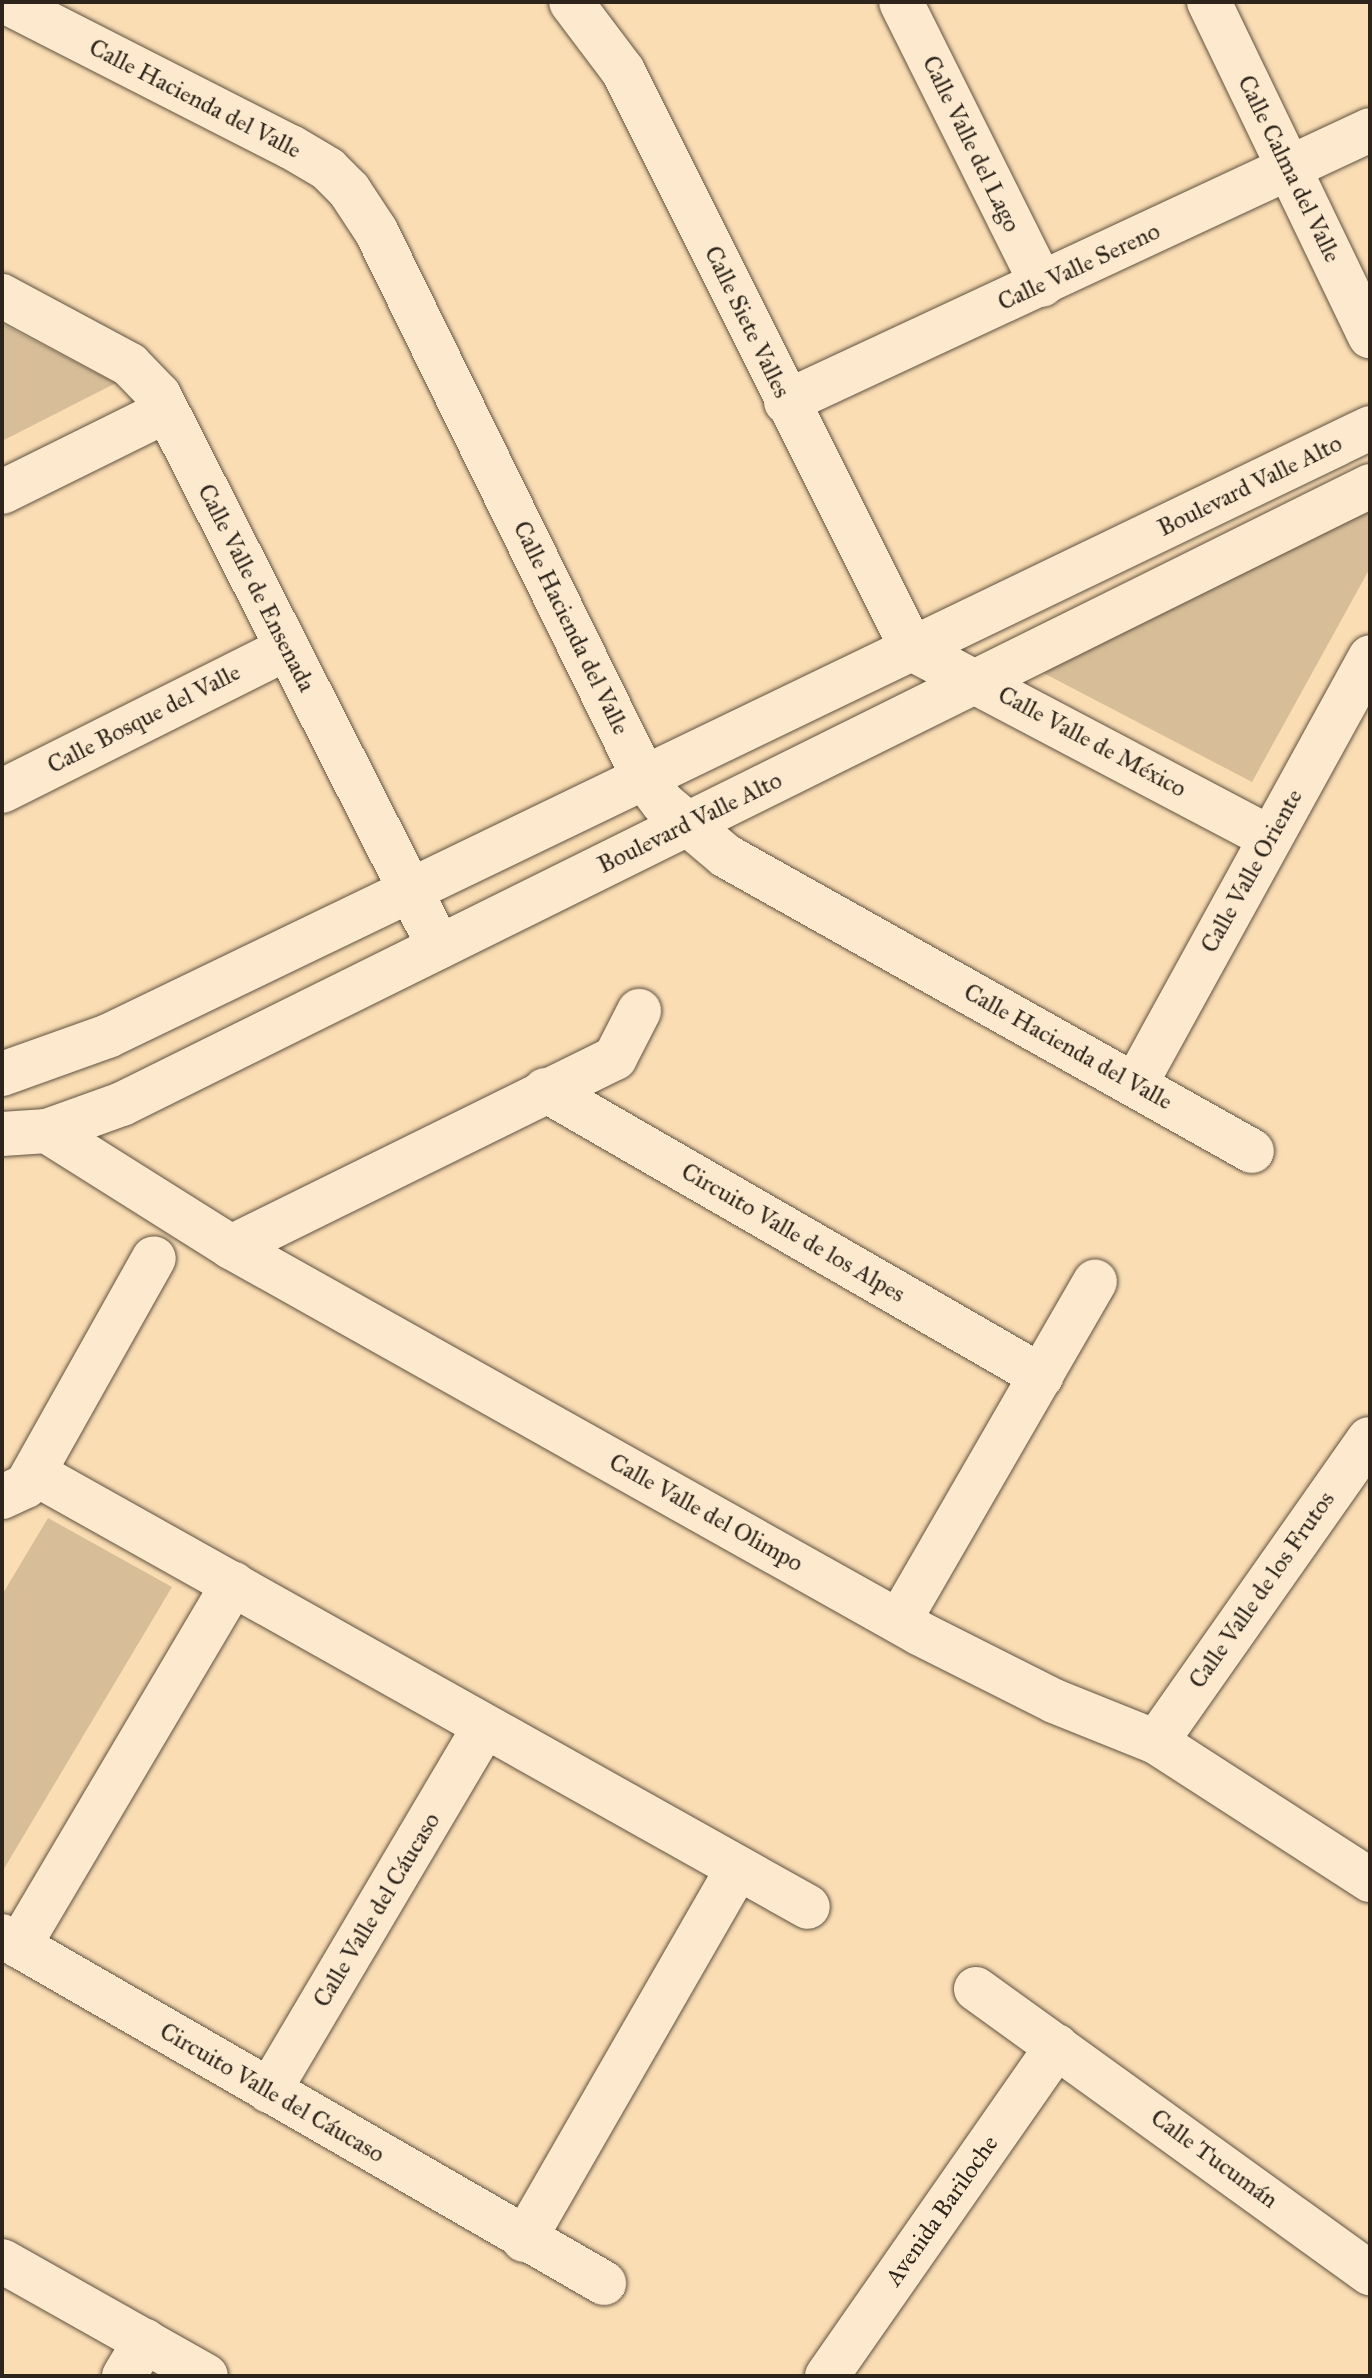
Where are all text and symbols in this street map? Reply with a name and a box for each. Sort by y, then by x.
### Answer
street label: Calle Hacienda del Valle [84,33,306,165]
street label: Calle Valle del Lago [916,51,1026,237]
street label: Calle Calma del Valle [1231,71,1347,267]
street label: Calle Valle Sereno [993,217,1165,317]
street label: Calle Siete Valles [698,241,796,403]
street label: Boulevard Valle Alto [1153,429,1347,543]
street label: Calle Valle de Ensenada [191,479,321,697]
street label: Calle Hacienda del Valle [507,517,635,739]
street label: Calle Bosque del Valle [43,658,245,780]
street label: Calle Valle de México [993,680,1191,804]
street label: Boulevard Valle Alto [593,766,787,880]
street label: Calle Valle Oriente [1195,784,1309,958]
street label: Calle Hacienda del Valle [959,978,1177,1116]
street label: Circuito Valle de los Alpes [676,1157,910,1309]
street label: Calle Valle del Olimpo [604,1448,808,1578]
street label: Calle Valle de los Frutos [1183,1486,1341,1694]
street label: Calle Valle del Cáucaso [308,1807,446,2013]
street label: Circuito Valle del Cáucaso [155,2017,389,2169]
street label: Calle Tucumán [1145,2103,1283,2215]
street label: Avenida Bariloche [879,2130,1005,2292]

